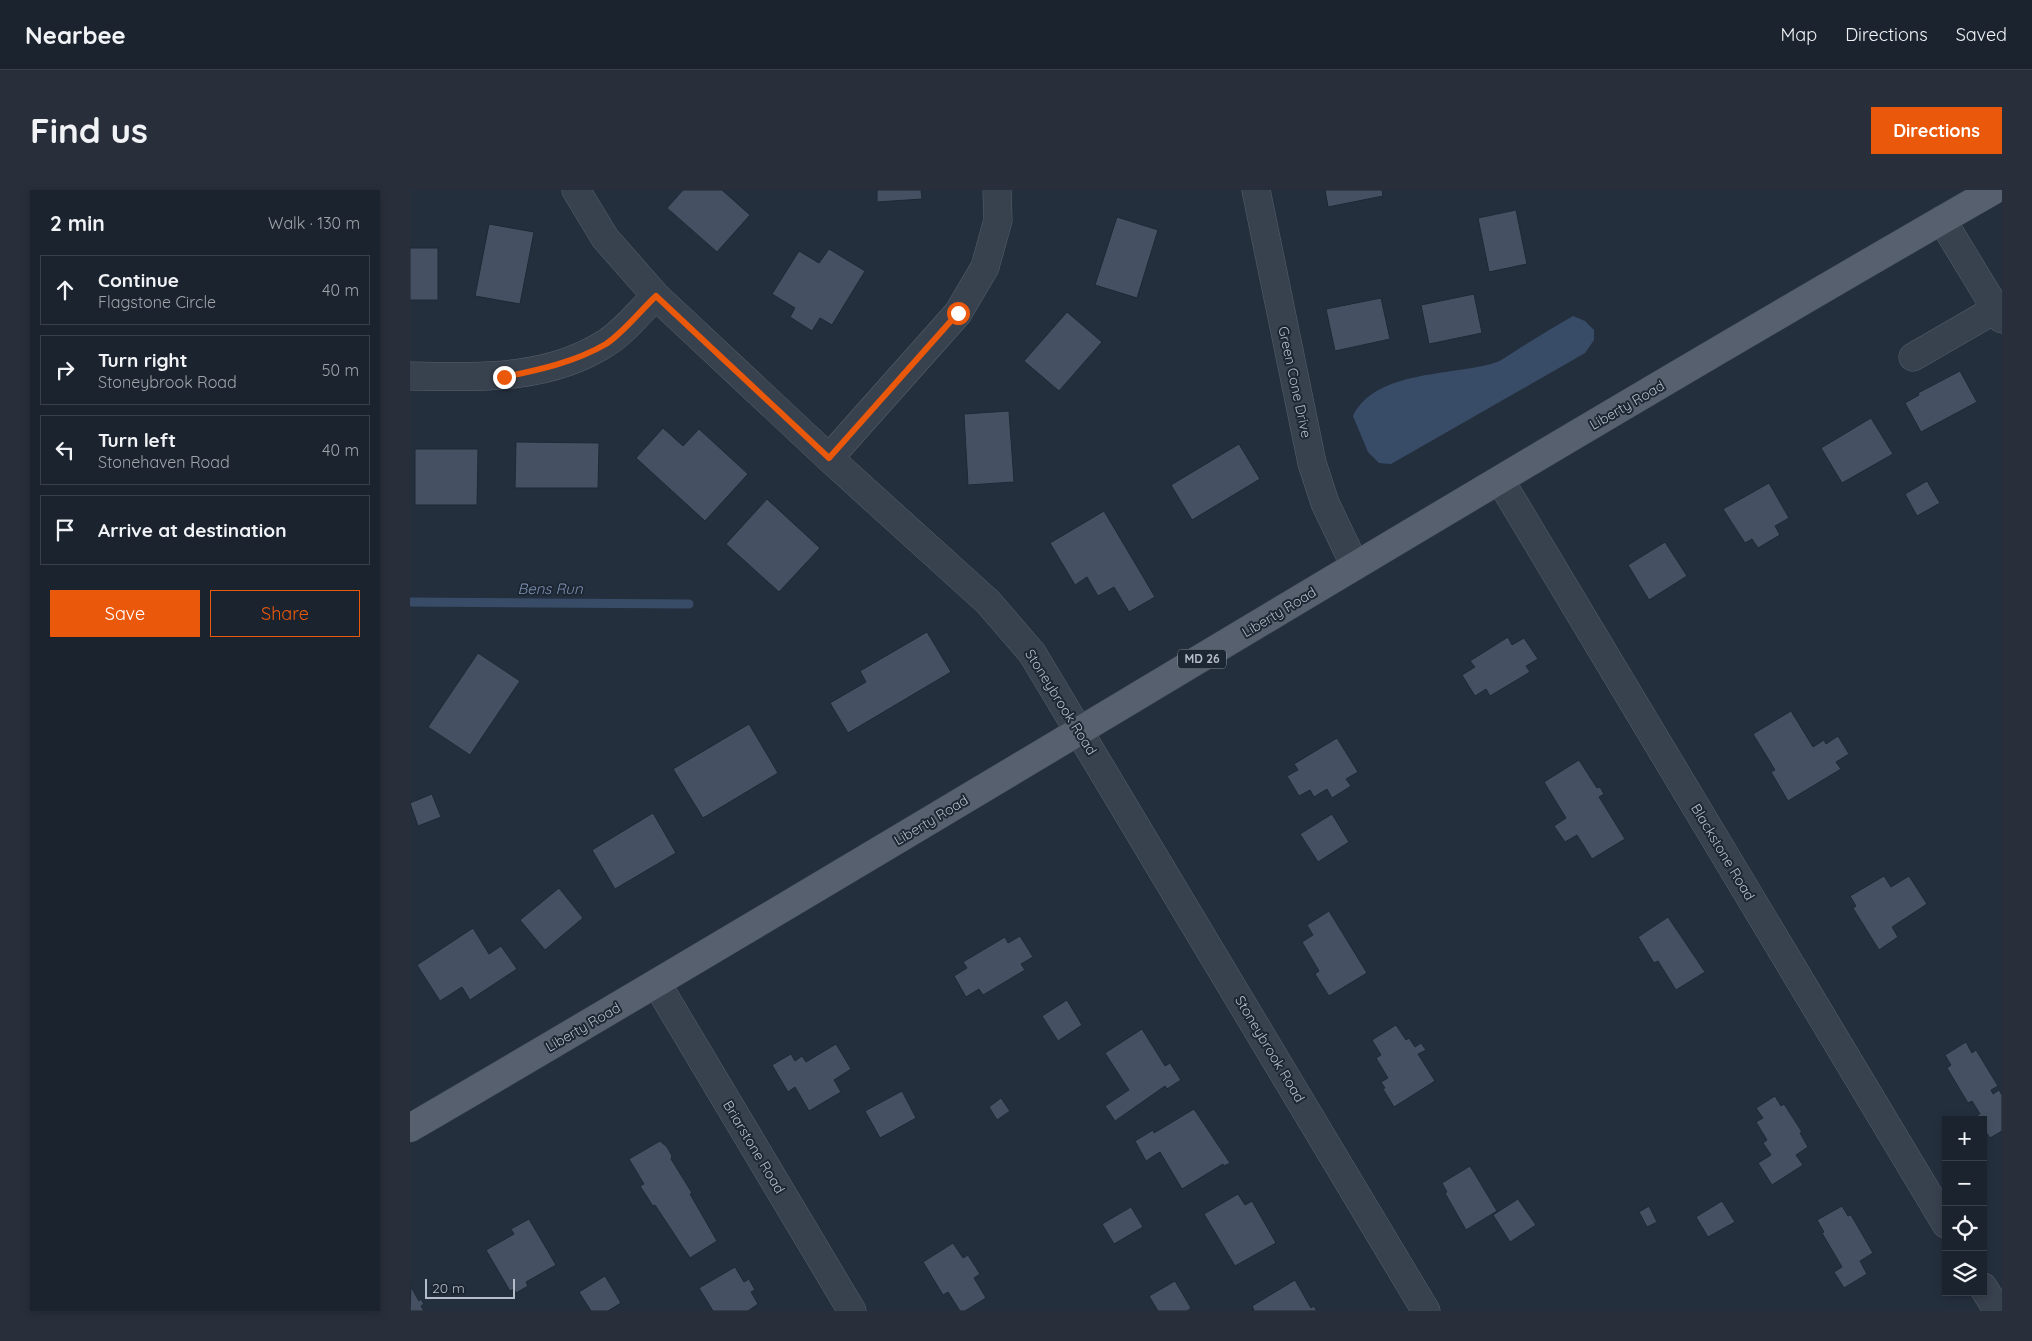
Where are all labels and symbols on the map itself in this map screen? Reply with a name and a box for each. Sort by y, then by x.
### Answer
route start [947,302,970,325]
street label: Green Cone Drive [1274,325,1316,440]
route end [493,366,516,389]
street label: Liberty Road [1586,376,1668,434]
water label: Bens Run [517,579,583,598]
street label: Liberty Road [1239,583,1319,641]
street label: Stoneybrook Road [1021,646,1101,758]
road number: MD 26 [1178,649,1226,668]
street label: Liberty Road [891,791,971,849]
street label: Blackstone Road [1687,800,1759,904]
street label: Stoneybrook Road [1231,992,1309,1106]
street label: Liberty Road [542,998,624,1056]
street label: Briarstone Road [719,1097,789,1197]
scale bar [425,1276,515,1299]

